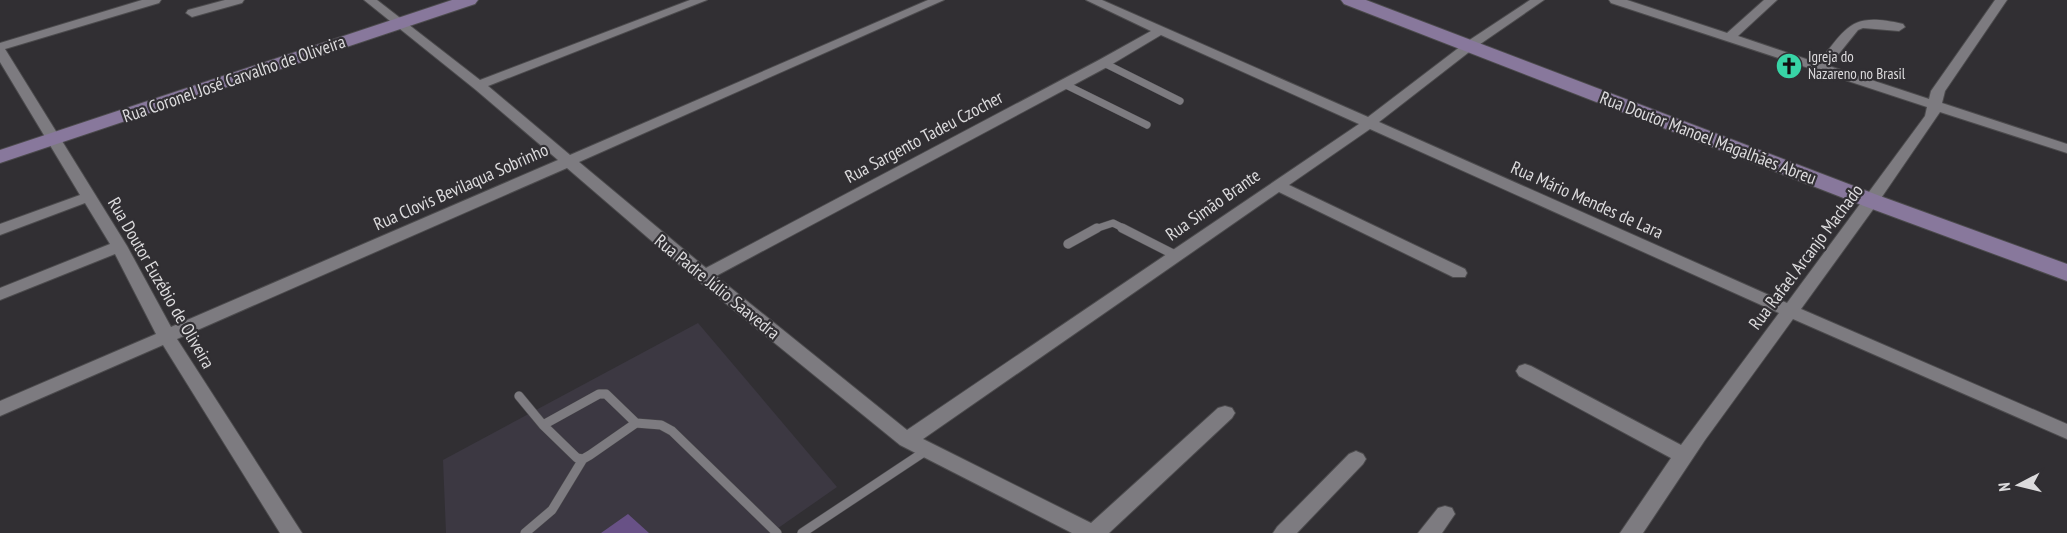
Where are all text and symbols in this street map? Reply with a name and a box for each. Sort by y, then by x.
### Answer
street label: Rua Coronel José Carvalho de Oliveira [119,30,348,127]
place label: Igreja do Nazareno no Brasil [1808,47,1906,83]
church icon: Igreja do Nazareno no Brasil [1774,51,1804,81]
street label: Rua Sargento Tadeu Czocher [841,85,1007,188]
street label: Rua Doutor Manoel Magalhães Abreu [1597,86,1820,189]
street label: Rua Clovis Bevilaqua Sobrinho [370,138,552,235]
street label: Rua Mário Mendes de Lara [1508,156,1667,243]
street label: Rua Simão Brante [1161,164,1265,246]
street label: Rua Rafael Arcanjo Machado [1743,179,1868,334]
street label: Rua Doutor Euzébio de Oliveira [103,193,220,372]
street label: Rua Padre Júlio Saavedra [650,229,785,344]
north arrow [1989,455,2049,515]
text: N [1994,481,2015,492]

